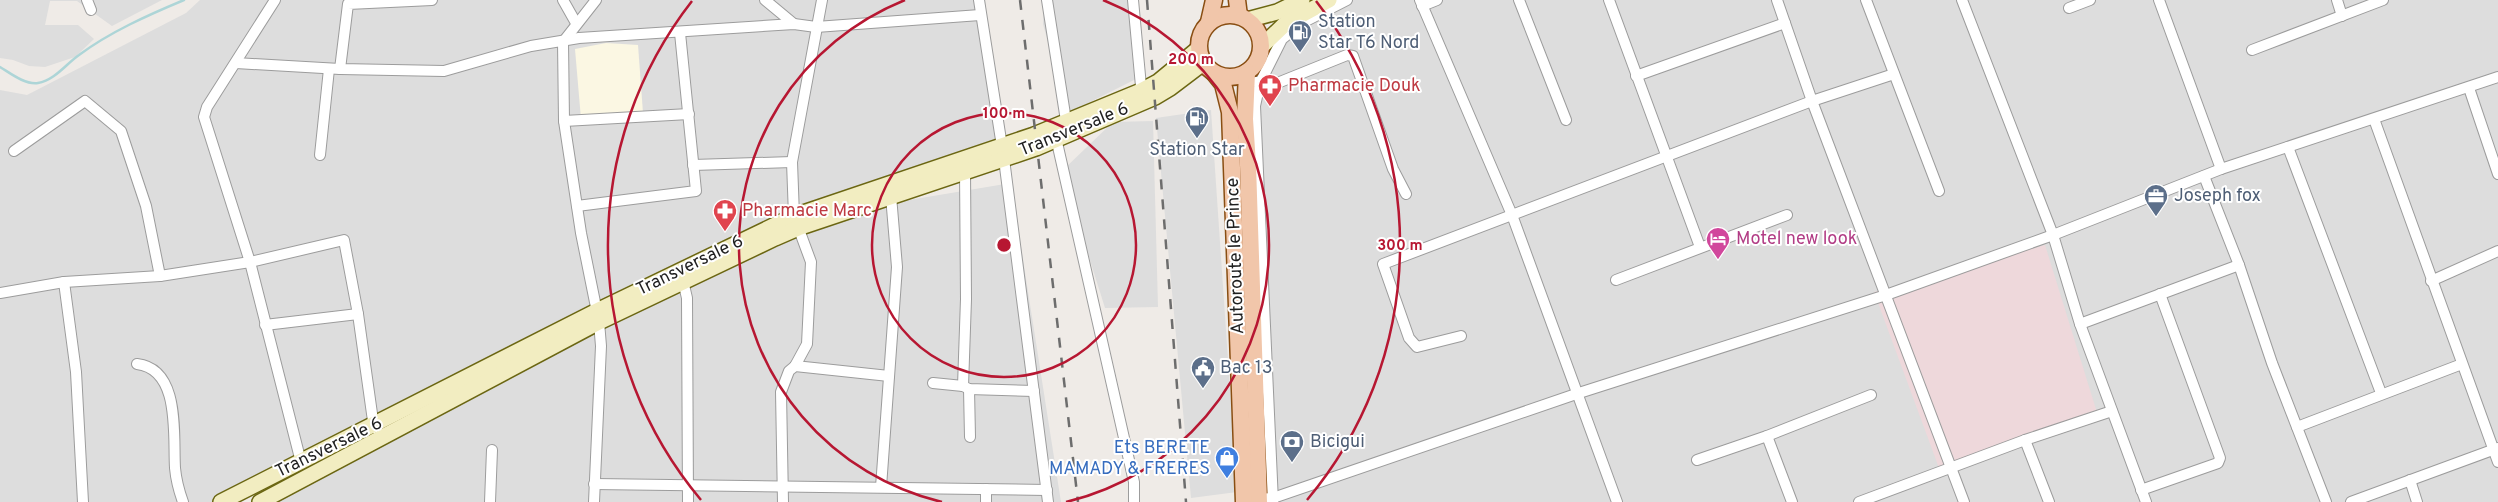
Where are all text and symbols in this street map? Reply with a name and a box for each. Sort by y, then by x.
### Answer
place label: Station Star T6 Nord [1318,11,1419,55]
fuel station icon: Station Star T6 Nord [1287,19,1313,53]
text: 200 m [1168,51,1214,70]
pharmacy icon: Pharmacie Douk [1257,73,1283,107]
place label: Pharmacie Douk [1288,75,1421,98]
street label: Transversale 6 [1016,98,1132,162]
text: 100 m [983,105,1025,124]
fuel station icon: Station Star [1184,105,1210,139]
place label: Station Star [1149,139,1245,162]
street label: Autoroute le Prince [1222,177,1250,335]
office icon: Joseph fox [2143,183,2169,217]
place label: Joseph fox [2174,185,2261,208]
pharmacy icon: Pharmacie Marc [712,198,738,232]
place label: Pharmacie Marc [742,200,872,223]
hotel icon: Motel new look [1705,226,1731,260]
place label: Motel new look [1736,228,1857,251]
street label: Transversale 6 [633,230,747,302]
centre of rings [995,236,1013,254]
text: 300 m [1377,237,1423,256]
public building icon: Bac 13 [1190,355,1216,389]
place label: Bac 13 [1220,357,1273,380]
street label: Transversale 6 [272,412,386,484]
bank icon: Bicigui [1279,429,1305,463]
place label: Bicigui [1310,431,1365,454]
place label: Ets BERETE MAMADY & FRERES [1049,437,1210,481]
shop icon: Ets BERETE MAMADY & FRERES [1214,445,1240,479]

